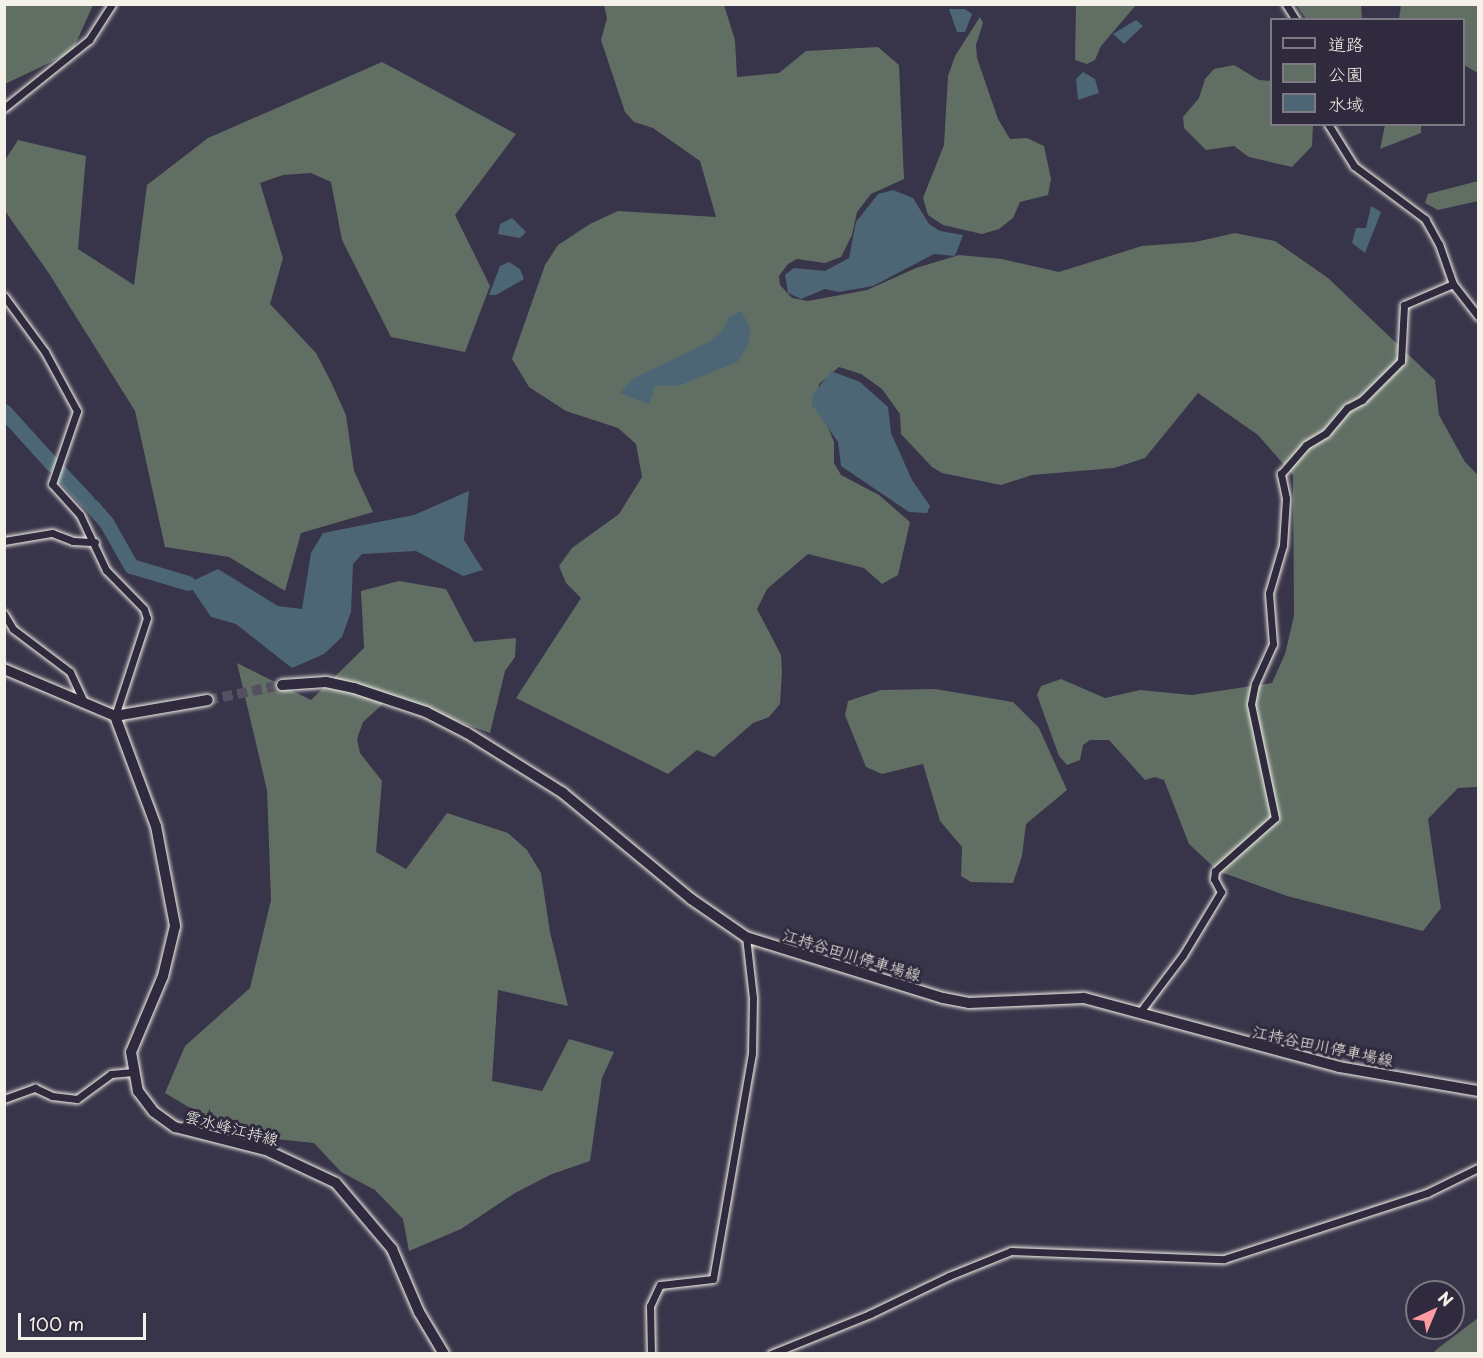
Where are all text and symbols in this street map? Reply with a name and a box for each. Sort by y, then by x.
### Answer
legend [1270,18,1465,126]
text: 道路 [1328,30,1364,57]
text: 公園 [1328,60,1364,87]
text: 水域 [1328,90,1364,117]
street label: 江持谷田川停車場線 [780,924,924,984]
street label: 江持谷田川停車場線 [1251,1021,1395,1069]
street label: 雲水峰江持線 [183,1105,281,1149]
north arrow [1405,1280,1465,1340]
text: N [1433,1285,1459,1312]
scale bar [21,1301,148,1339]
text: 100 m [29,1310,84,1337]

